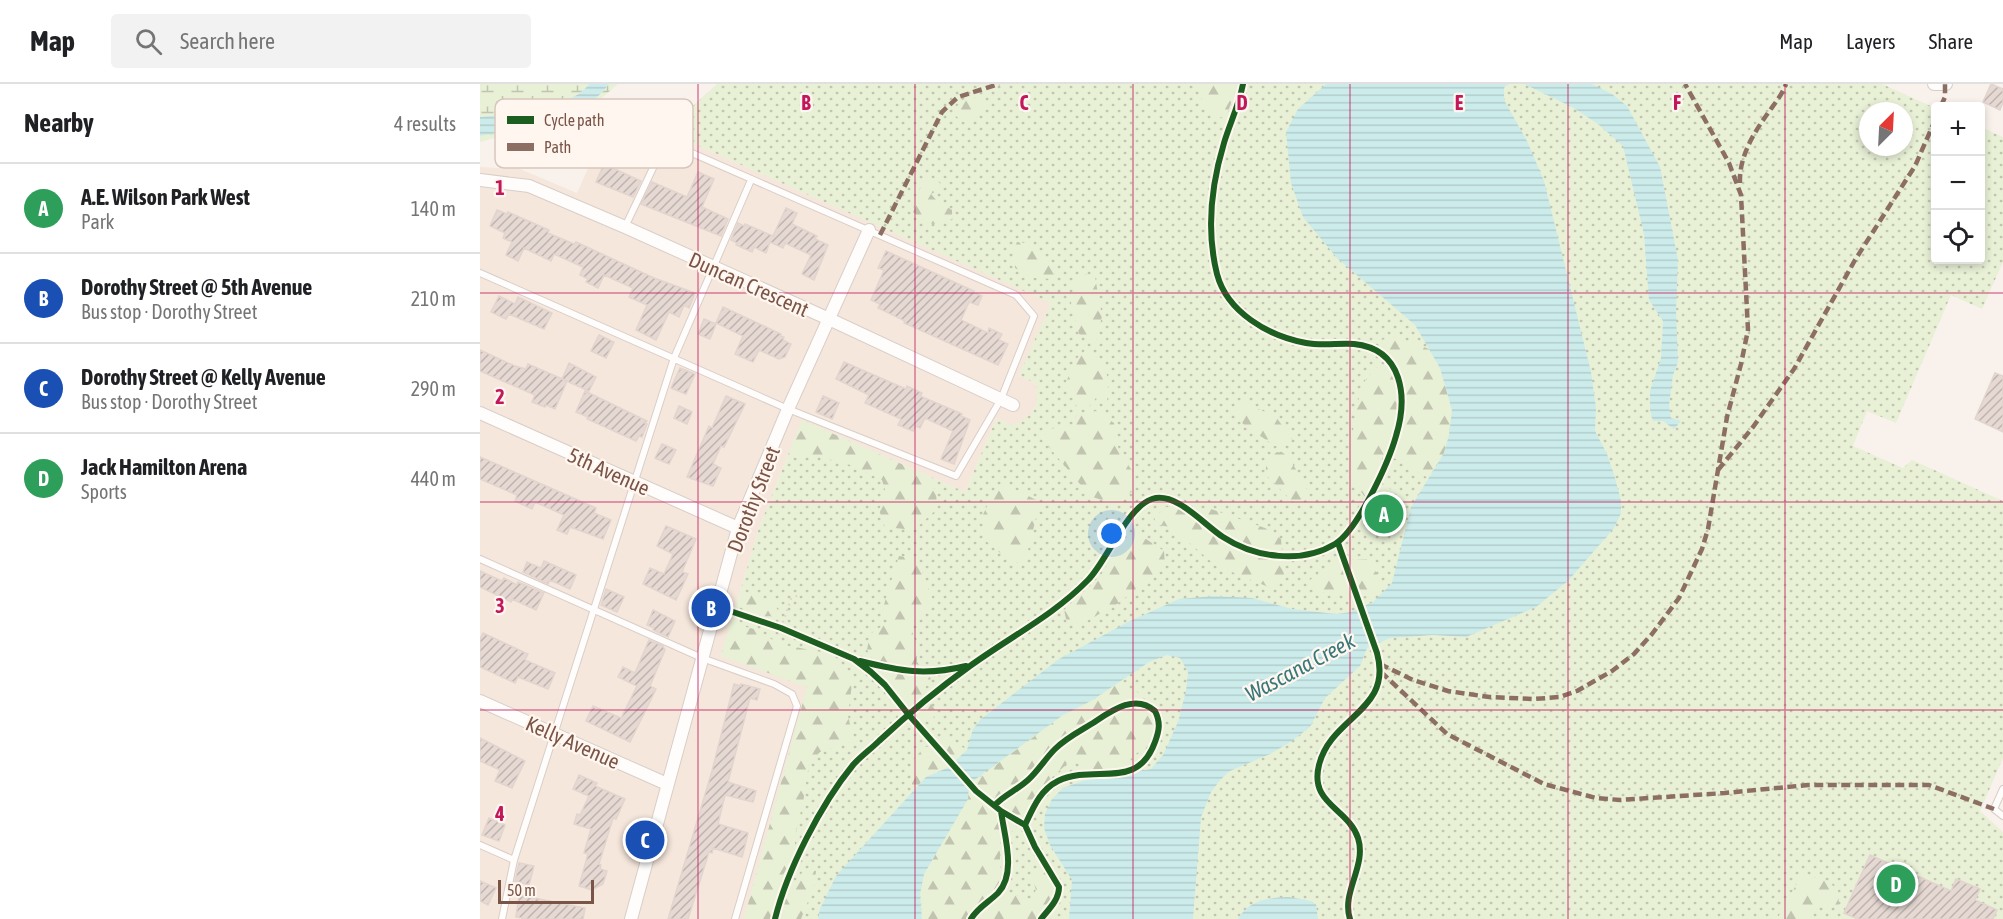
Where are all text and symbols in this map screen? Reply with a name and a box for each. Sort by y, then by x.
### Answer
search box [111,14,531,68]
text: Map [30,25,75,57]
icon: search [132,25,165,58]
text: Search here [180,28,275,54]
text: Map [1779,29,1813,53]
text: Layers [1846,29,1896,53]
text: Share [1929,29,1973,53]
text: B [801,91,811,114]
text: C [1020,91,1029,114]
text: D [1236,91,1248,114]
text: E [1455,91,1464,114]
text: F [1673,91,1681,114]
legend [495,99,693,168]
north arrow [1859,102,1913,156]
map controls [1931,102,1985,264]
button: + [1931,102,1985,156]
text: Nearby [24,108,94,138]
text: Cycle path [544,111,604,130]
text: 4 results [394,112,456,135]
text: Path [544,138,571,156]
button: − [1931,156,1985,210]
text: 1 [495,176,505,199]
text: A.E. Wilson Park West [81,184,250,210]
text: A [39,197,48,220]
text: 140 m [411,197,456,220]
text: Park [81,210,114,233]
button: locate [1931,210,1985,264]
street label: Duncan Crescent [685,247,813,321]
text: Dorothy Street @ 5th Avenue [81,274,312,300]
text: B [39,287,48,310]
text: 210 m [411,287,456,310]
text: Bus stop · Dorothy Street [81,300,257,323]
text: Dorothy Street @ Kelly Avenue [81,364,326,390]
text: C [39,377,48,400]
text: 290 m [411,377,456,400]
text: 2 [495,385,505,408]
text: Bus stop · Dorothy Street [81,390,257,413]
street label: 5th Avenue [564,442,654,500]
street label: Dorothy Street [722,443,784,555]
text: Jack Hamilton Arena [81,454,247,480]
text: D [38,467,49,490]
text: 440 m [411,467,456,490]
text: Sports [81,480,127,503]
pin: A [1364,492,1404,536]
your location [1097,519,1126,548]
pin: B [692,586,730,630]
text: 3 [495,594,505,617]
water label: Wascana Creek [1241,627,1360,707]
street label: Kelly Avenue [522,711,624,773]
text: 4 [494,802,505,825]
pin: C [626,818,664,862]
pin: D [1876,862,1916,906]
scale bar [498,877,594,904]
text: 50 m [507,881,536,899]

